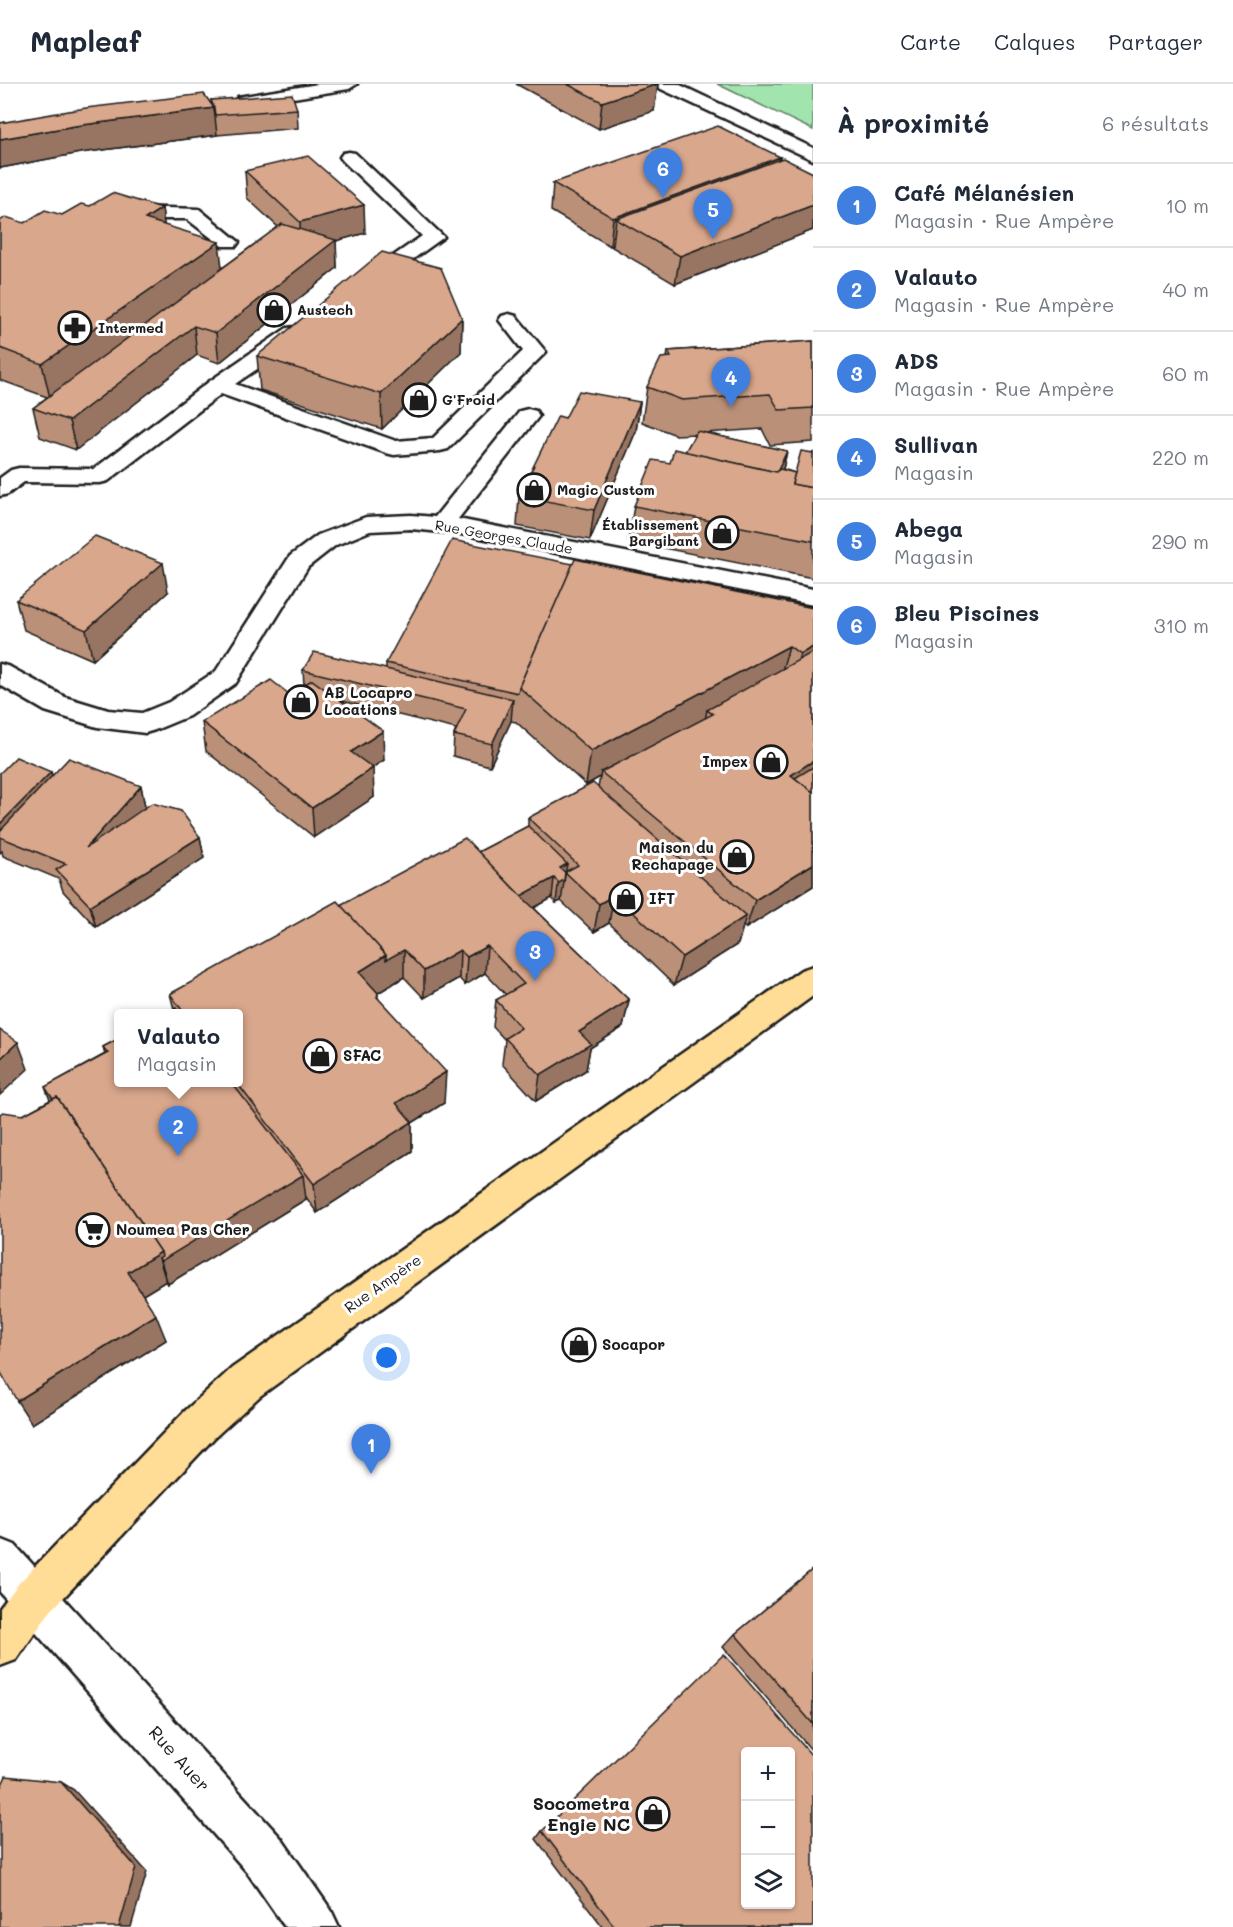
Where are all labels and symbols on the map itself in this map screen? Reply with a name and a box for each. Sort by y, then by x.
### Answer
pin: 6 [644,148,682,198]
pin: 5 [694,190,732,239]
shop icon: Austech [256,292,292,328]
place label: Austech [297,300,353,319]
pharmacy icon: Intermed [57,310,93,346]
place label: Intermed [98,318,163,337]
pin: 4 [712,358,750,407]
shop icon: G'Froid [401,382,437,418]
place label: G'Froid [442,390,495,409]
shop icon: Magic Custom [516,472,552,508]
place label: Magic Custom [557,480,655,499]
street label: Rue Georges Claude [434,515,575,558]
place label: Établissement Bargibant [602,515,699,550]
shop icon: Établissement Bargibant [704,515,740,551]
place label: AB Locapro Locations [324,682,412,719]
shop icon: AB Locapro Locations [283,684,319,720]
shop icon: Impex [753,744,789,780]
place label: Impex [702,751,748,771]
place label: Maison du Rechapage [631,837,714,874]
shop icon: Maison du Rechapage [719,839,755,875]
shop icon: IFT [608,881,644,917]
place label: IFT [649,888,675,908]
pin: 3 [516,932,554,981]
shop icon: SFAC [302,1038,338,1074]
place label: SFAC [343,1045,381,1065]
pin: 2 [158,1106,198,1156]
supermarket icon: Noumea Pas Cher [75,1212,111,1248]
place label: Noumea Pas Cher [116,1219,250,1239]
street label: Rue Ampère [340,1249,425,1317]
shop icon: Socapor [561,1327,597,1363]
place label: Socapor [602,1334,665,1354]
your location [372,1343,401,1372]
pin: 1 [352,1424,391,1474]
street label: Rue Auer [144,1720,216,1796]
place label: Socometra Engie NC [533,1791,630,1836]
shop icon: Socometra Engie NC [635,1796,671,1832]

